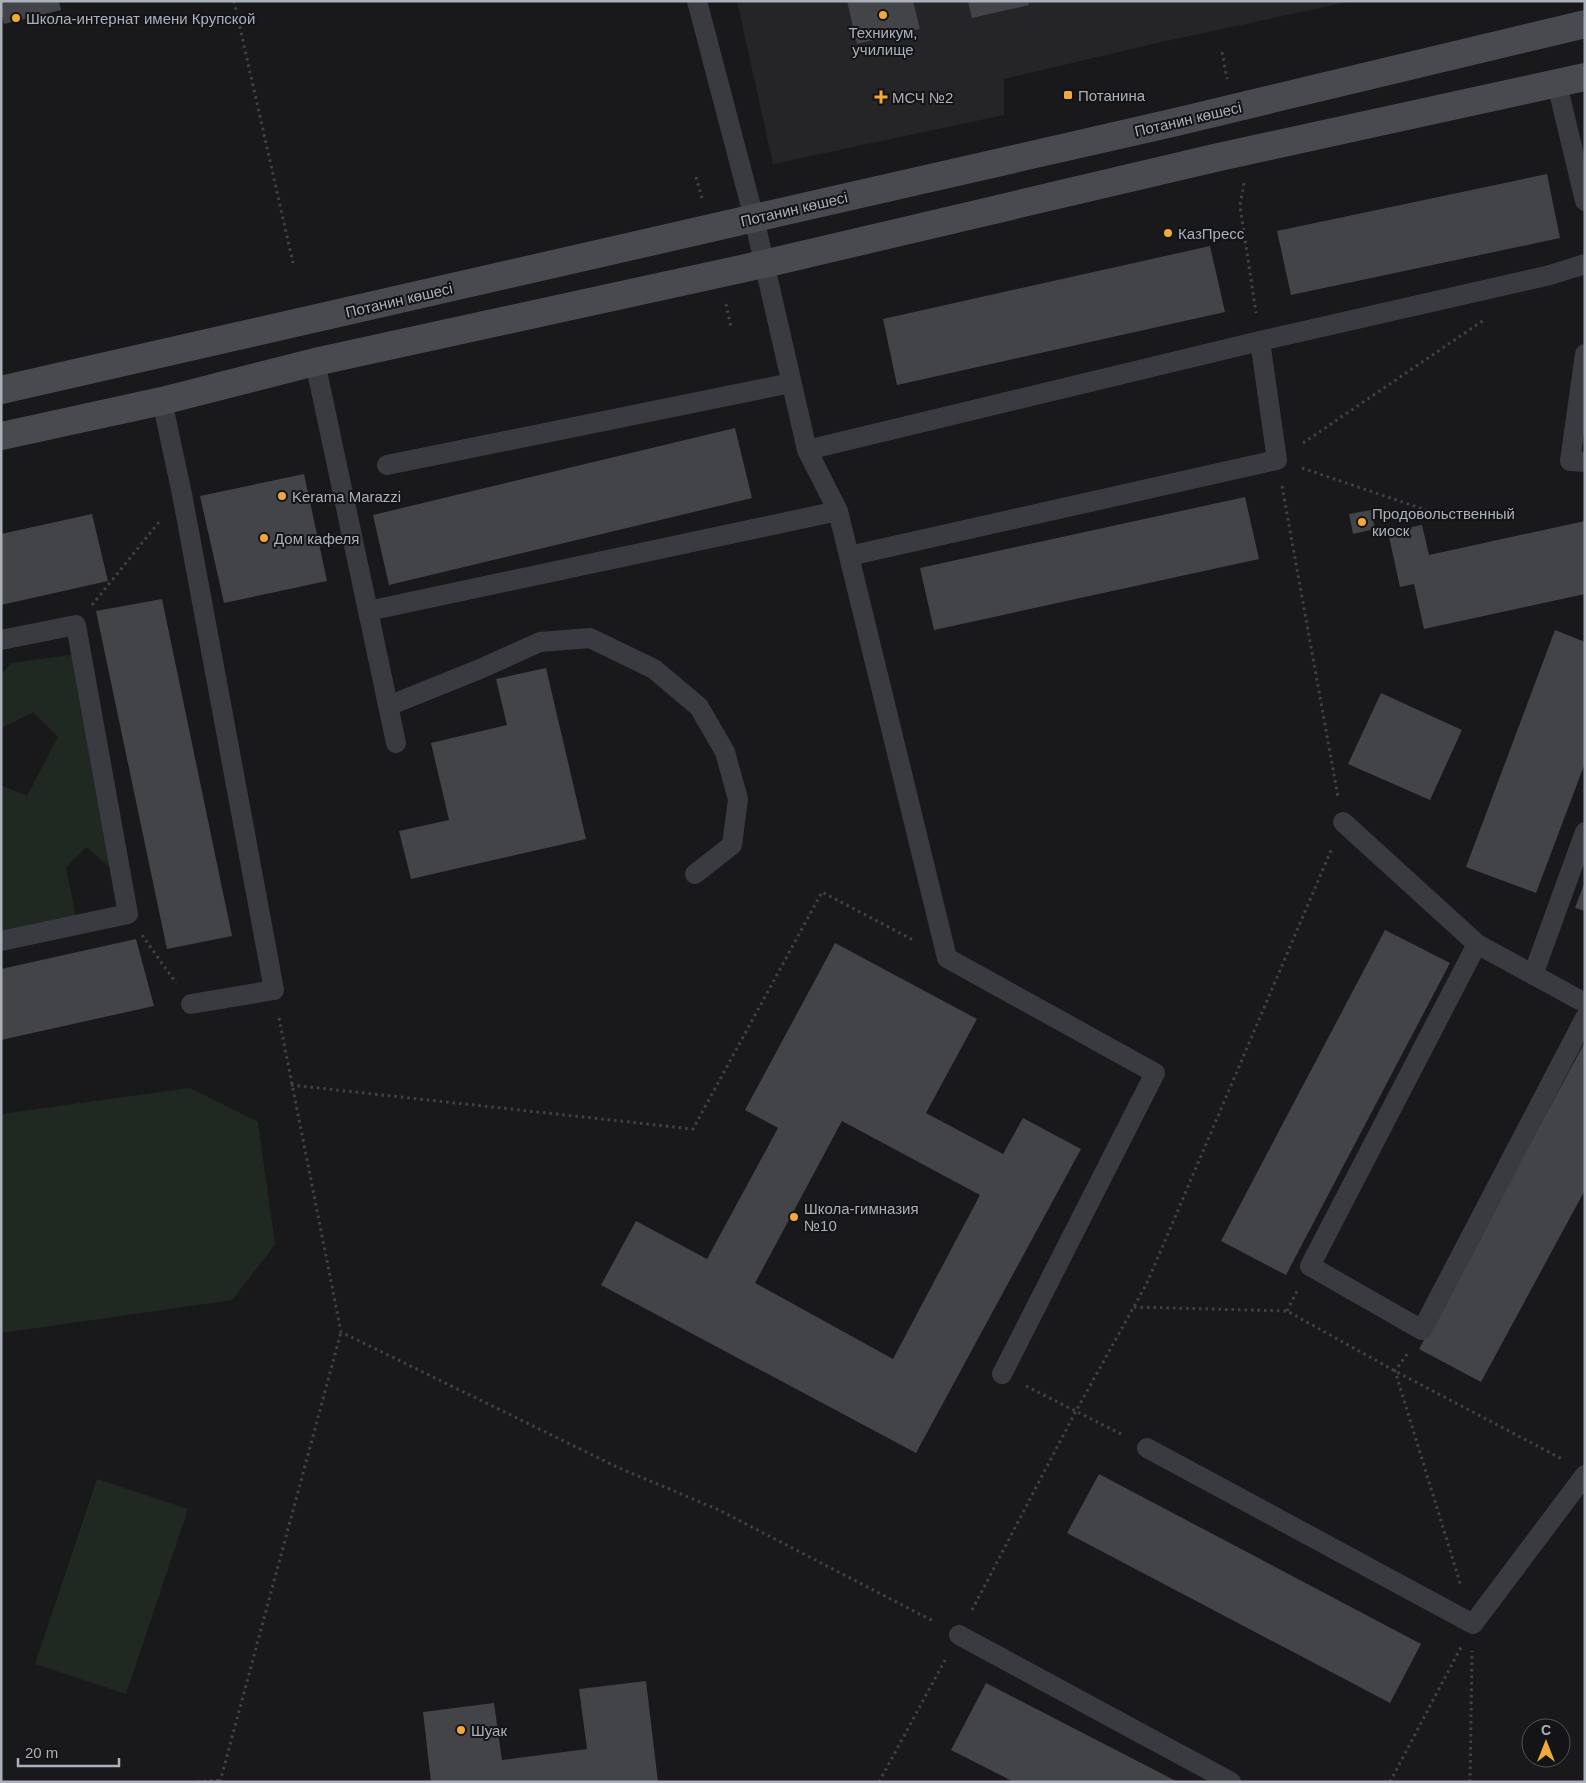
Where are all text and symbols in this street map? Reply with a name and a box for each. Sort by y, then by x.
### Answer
marker: Техникум, училище [877,9,889,21]
place label: Школа-интернат имени Крупской [26,10,255,27]
marker: Школа-интернат имени Крупской [10,12,22,24]
place label: Техникум, училище [848,24,918,58]
place label: Потанина [1078,87,1146,104]
place label: МСЧ №2 [892,89,953,106]
marker: Потанина [1062,89,1074,101]
marker: МСЧ №2 [874,90,888,104]
street label: Потанин көшесі [1133,98,1243,140]
street label: Потанин көшесі [739,188,849,230]
place label: КазПресс [1178,225,1245,242]
marker: КазПресс [1162,227,1174,239]
street label: Потанин көшесі [344,279,454,321]
place label: Kerama Marazzi [292,488,401,505]
marker: Kerama Marazzi [276,490,288,502]
place label: Продовольственный киоск [1372,505,1515,539]
marker: Продовольственный киоск [1356,516,1368,528]
place label: Дом кафеля [274,530,359,547]
marker: Дом кафеля [258,532,270,544]
place label: Школа-гимназия №10 [804,1200,919,1234]
marker: Школа-гимназия №10 [788,1211,800,1223]
north arrow [1521,1718,1571,1768]
place label: Шуак [471,1722,507,1739]
text: С [1541,1722,1551,1738]
marker: Шуак [455,1724,467,1736]
scale bar [18,1736,119,1768]
text: 20 m [25,1744,58,1761]

